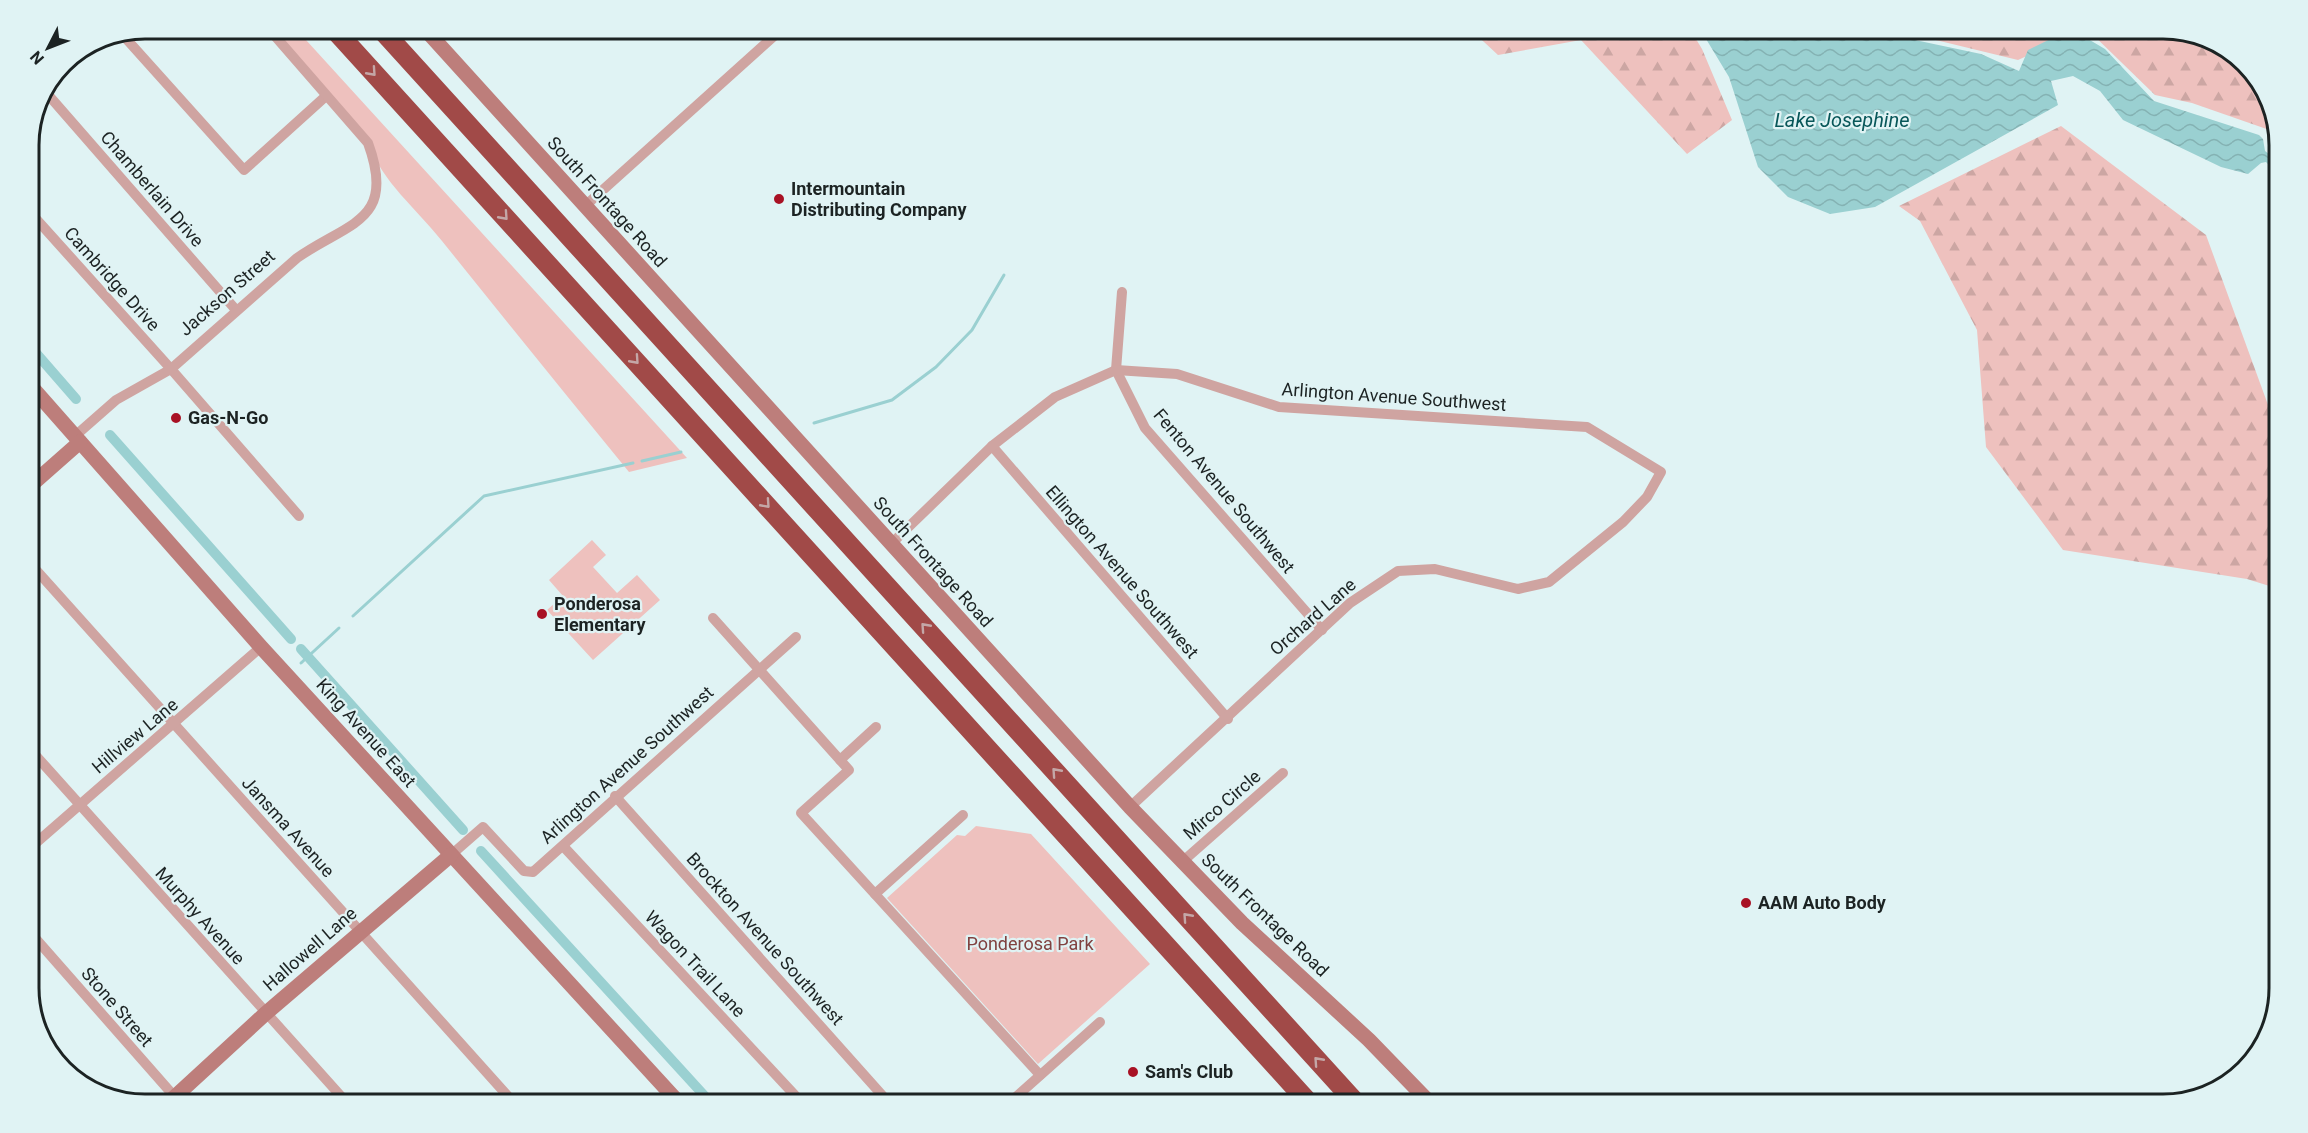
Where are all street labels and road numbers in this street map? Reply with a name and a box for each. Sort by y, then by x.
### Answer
street label: Chamberlain Drive [96,127,208,251]
street label: South Frontage Road [543,132,671,271]
street label: Cambridge Drive [60,222,165,335]
street label: Jackson Street [175,245,279,340]
street label: Arlington Avenue Southwest [1281,378,1507,415]
street label: Fenton Avenue Southwest [1150,404,1299,577]
street label: Ellington Avenue Southwest [1042,481,1203,662]
street label: South Frontage Road [869,492,997,631]
street label: Orchard Lane [1265,574,1360,660]
street label: King Avenue East [312,674,421,791]
street label: Arlington Avenue Southwest [536,681,717,848]
street label: Hillview Lane [87,694,182,778]
street label: Mirco Circle [1179,765,1265,844]
street label: Jansma Avenue [238,772,339,881]
street label: Brockton Avenue Southwest [682,848,848,1029]
street label: South Frontage Road [1198,849,1333,981]
street label: Murphy Avenue [151,863,250,969]
street label: Hallowell Lane [259,902,361,995]
street label: Wagon Trail Lane [641,906,750,1021]
street label: Stone Street [77,963,158,1051]

